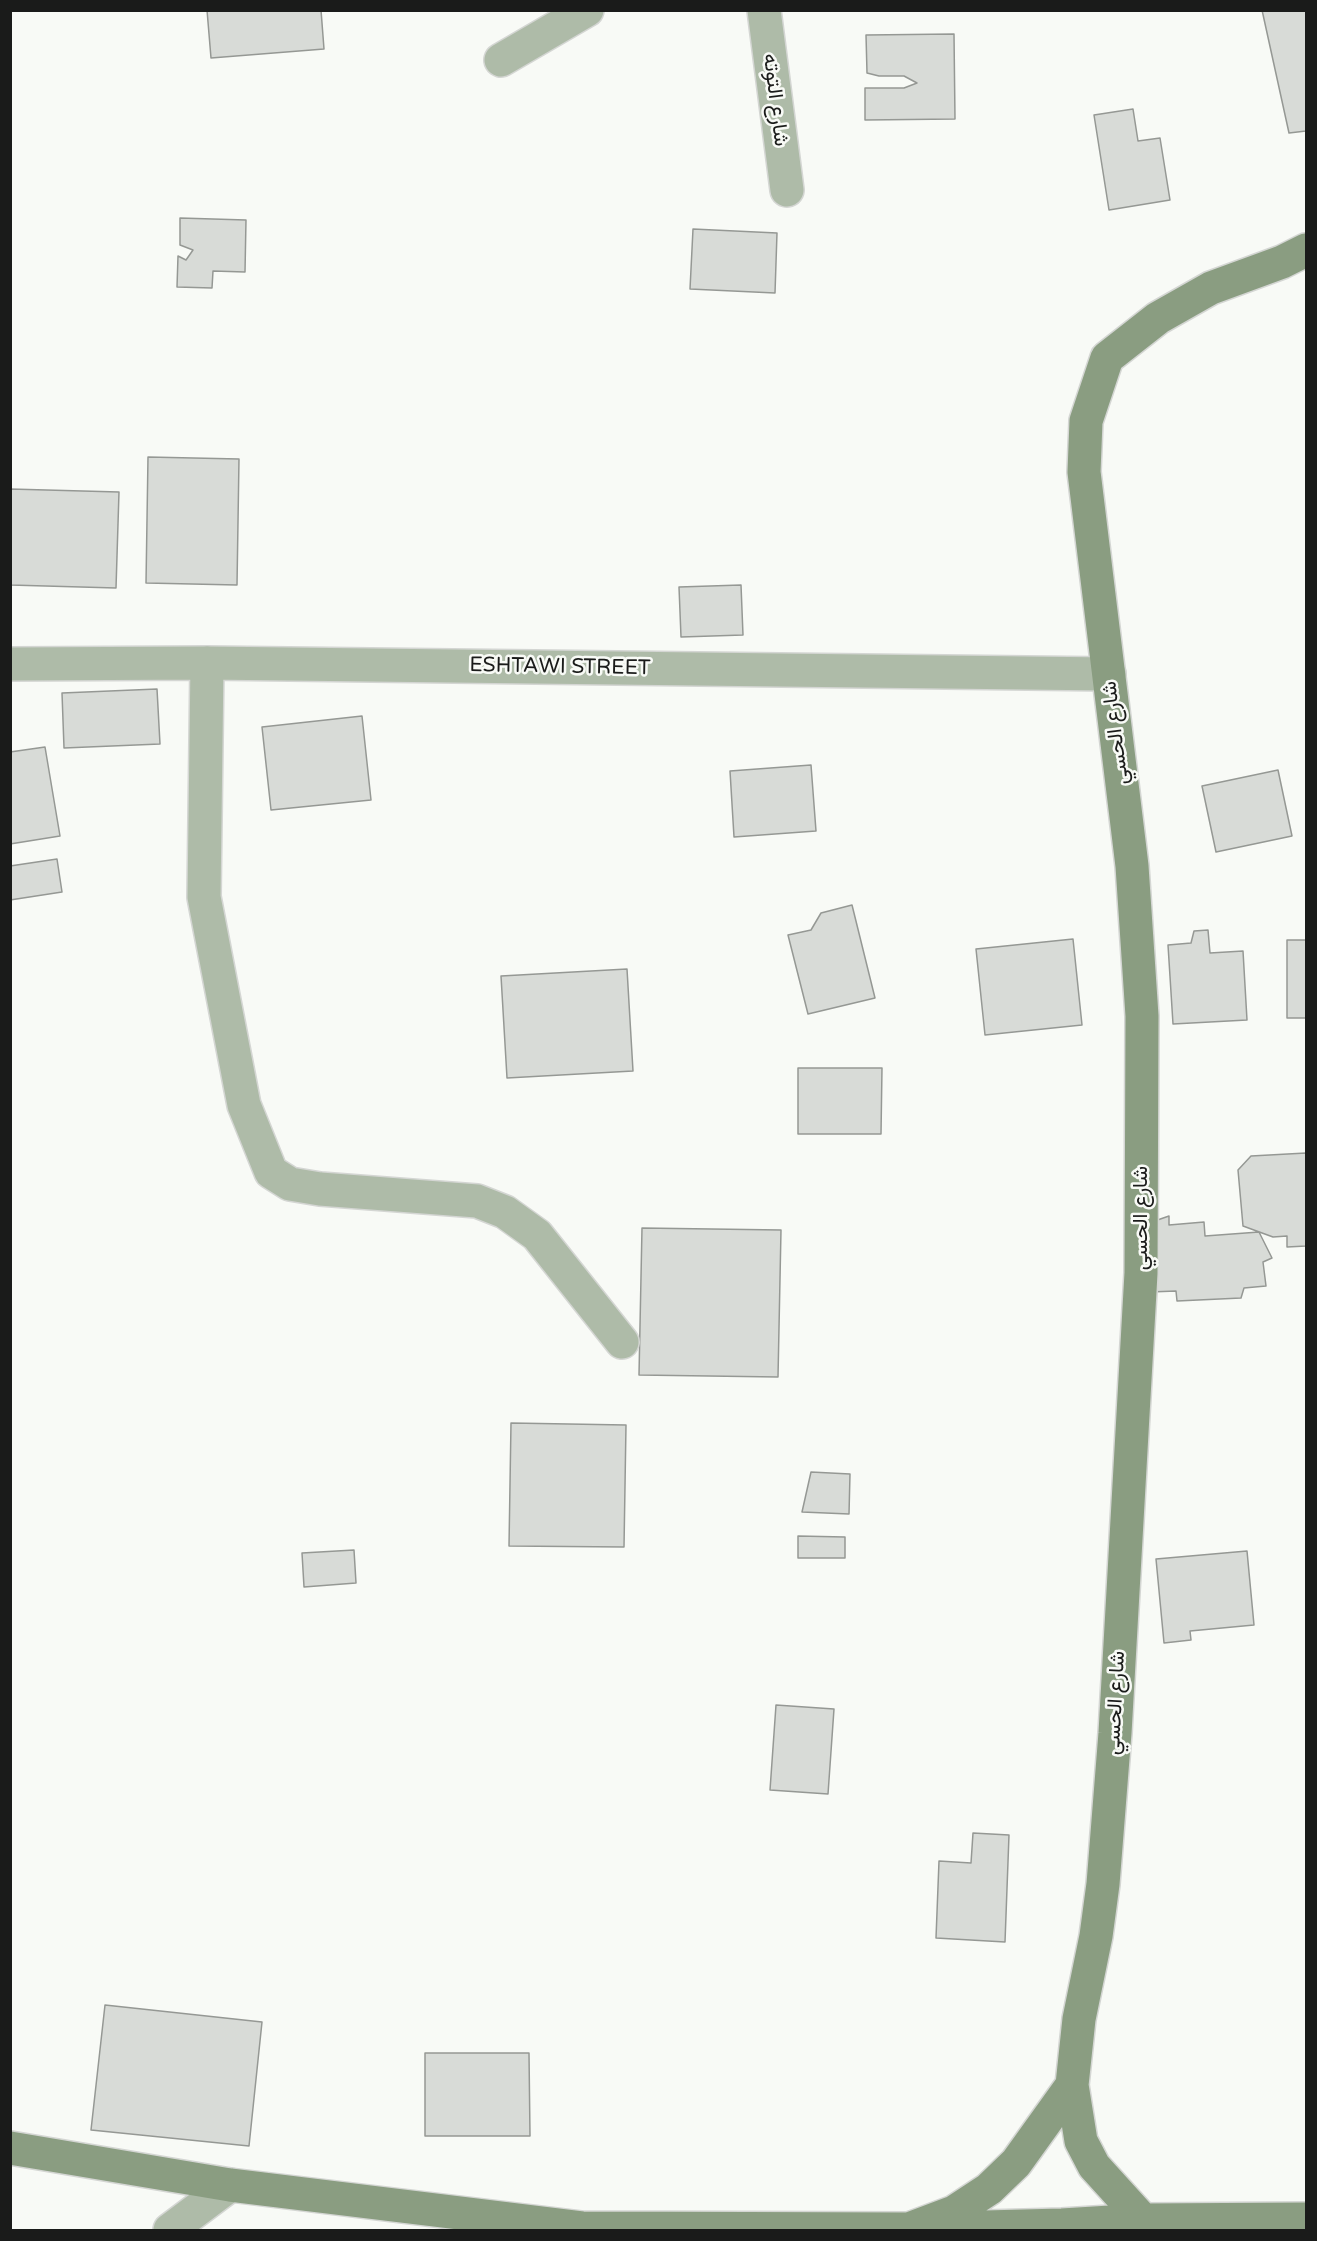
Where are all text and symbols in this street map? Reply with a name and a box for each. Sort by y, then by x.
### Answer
street label: شارع التوته [757,52,793,148]
street label: ESHTAWI STREET [469,653,651,681]
street label: شارع الحسي [1097,680,1135,786]
street label: شارع الحسي [1128,1166,1154,1270]
street label: شارع الحسي [1101,1650,1131,1756]

